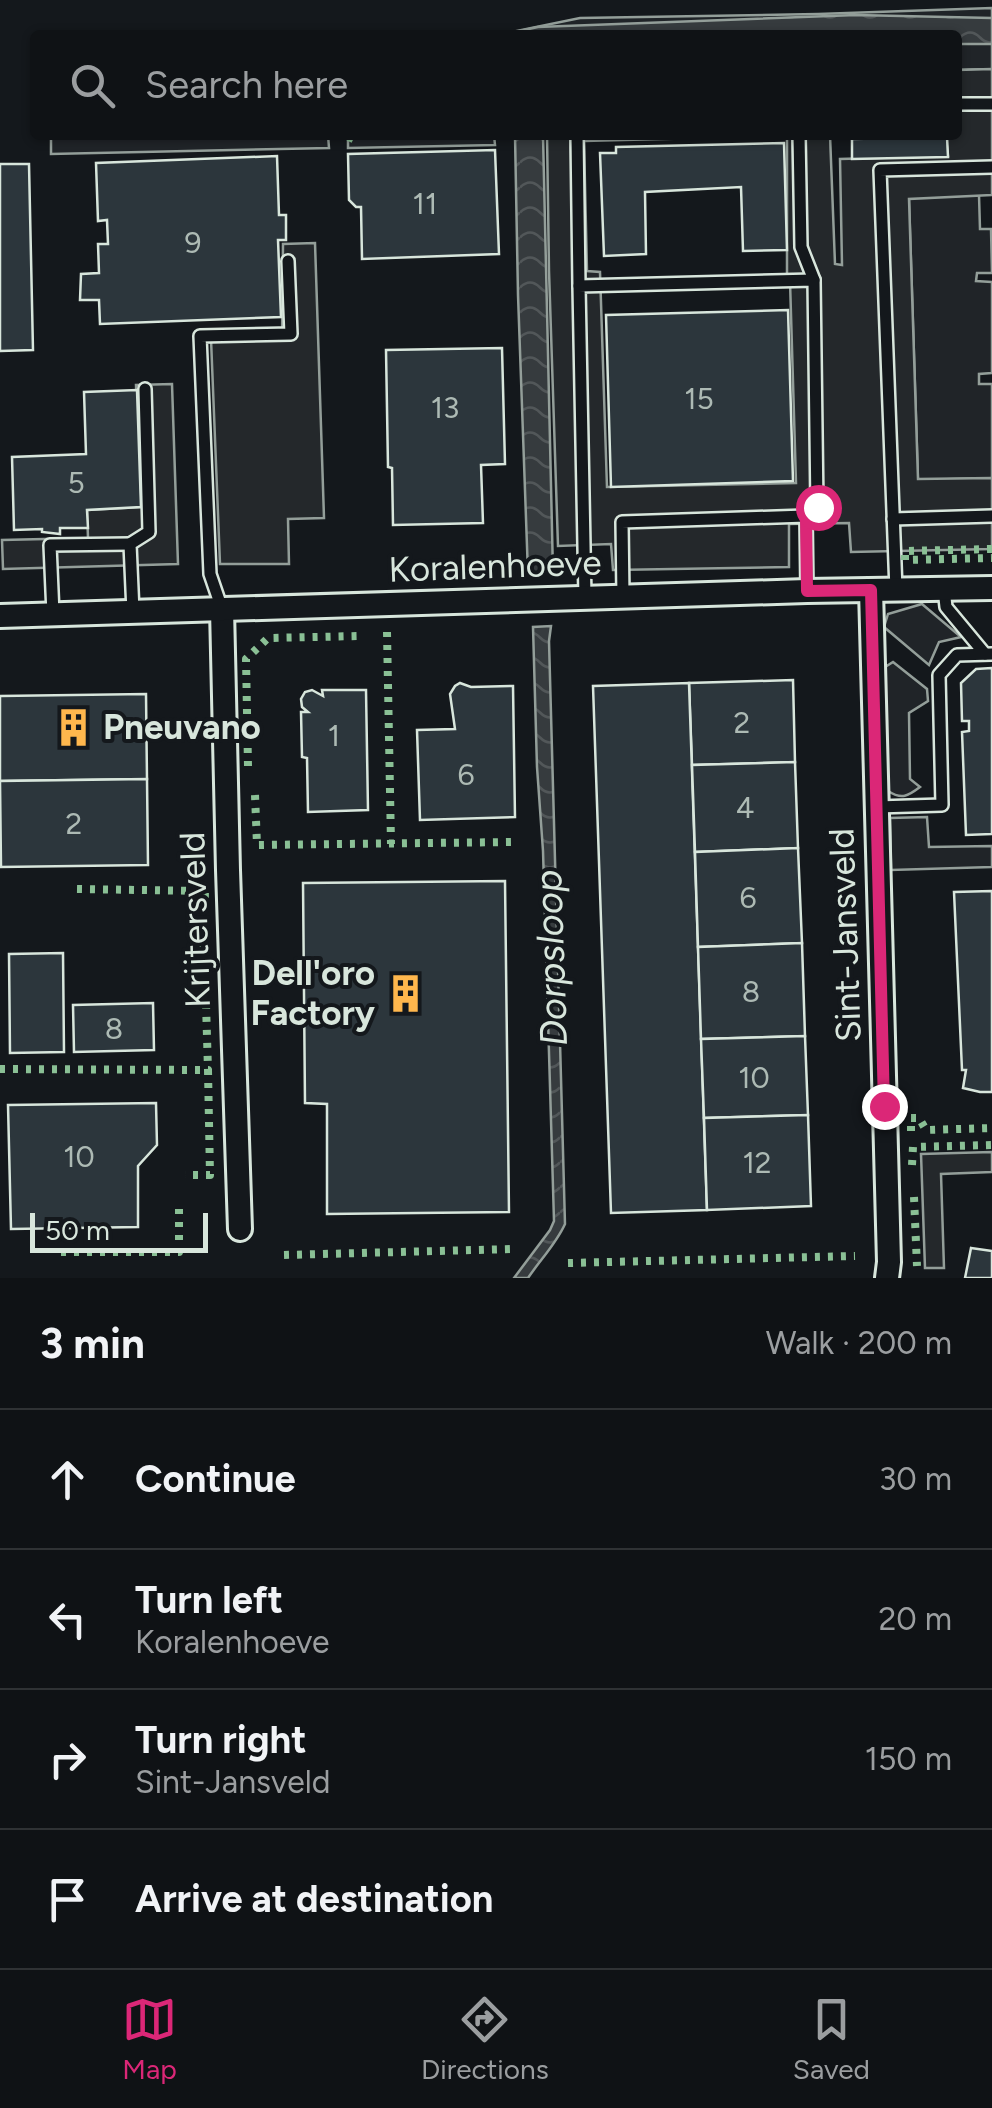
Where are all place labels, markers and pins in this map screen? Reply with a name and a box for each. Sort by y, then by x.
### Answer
building icon: Pneuvano [52,706,94,748]
place label: Pneuvano [103,706,261,748]
place label: Dell'oro Factory [251,952,376,1034]
building icon: Dell'oro Factory [384,972,426,1014]

